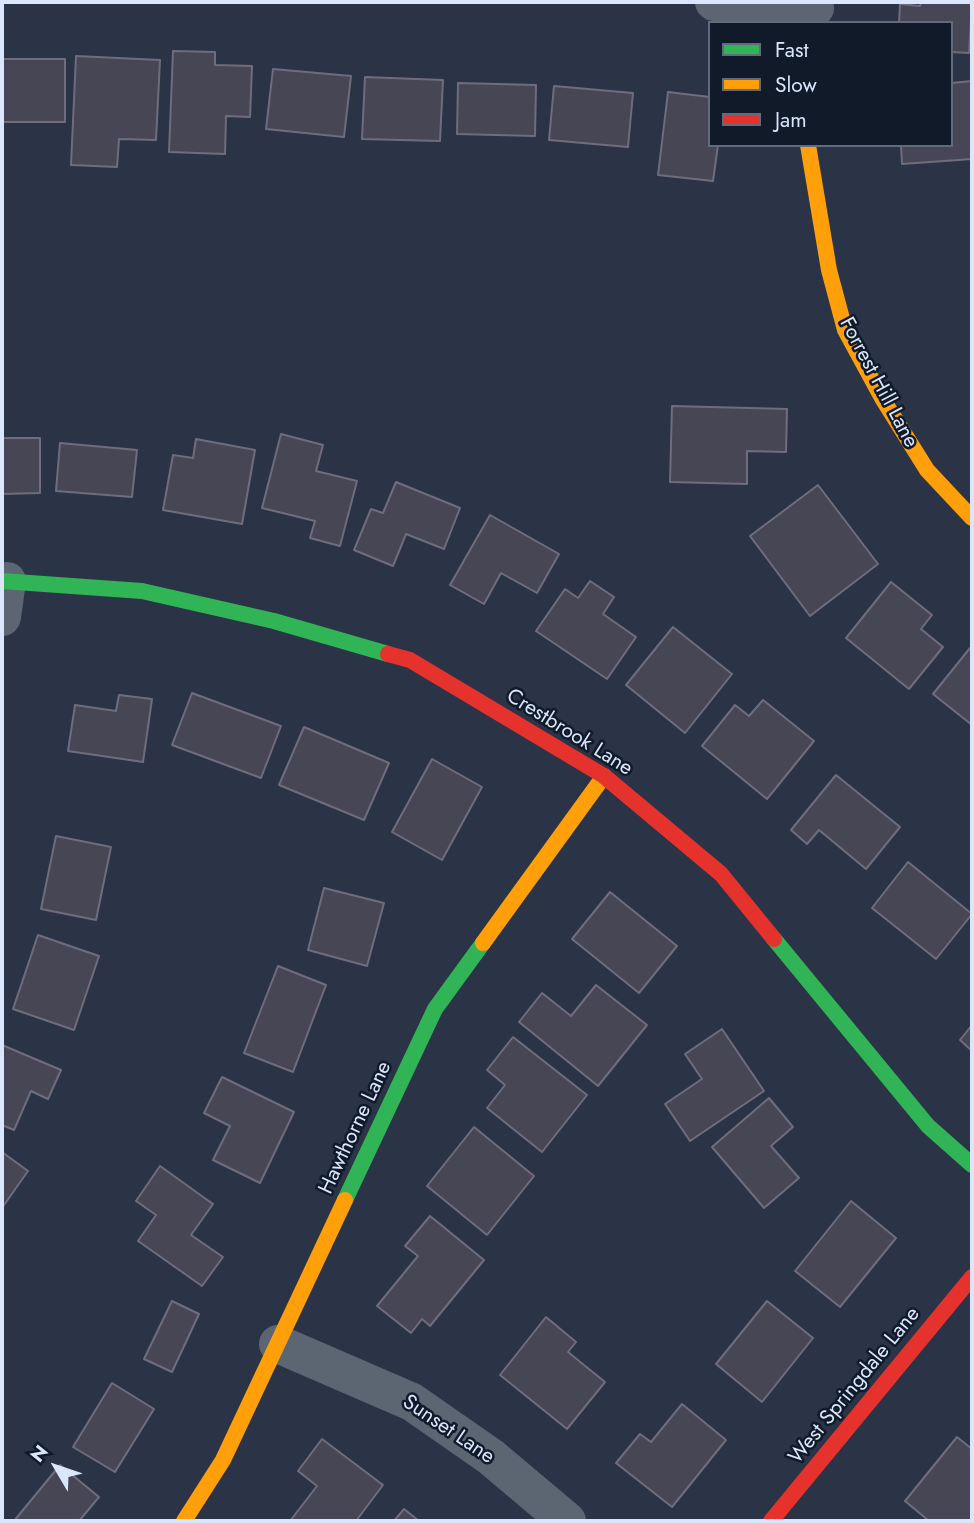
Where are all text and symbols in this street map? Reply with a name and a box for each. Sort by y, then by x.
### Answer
legend [708,21,953,147]
text: Fast [775,35,808,65]
text: Slow [775,70,817,100]
text: Jam [775,105,807,135]
street label: Forrest Hill Lane [833,314,923,452]
street label: Crestbrook Lane [501,684,637,782]
street label: Hawthorne Lane [314,1058,398,1198]
street label: West Springdale Lane [784,1303,926,1469]
street label: Sunset Lane [397,1390,499,1470]
north arrow [21,1432,91,1502]
text: N [24,1439,55,1468]

